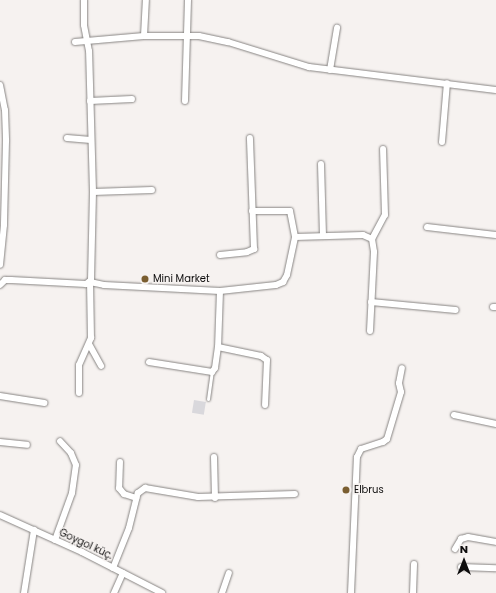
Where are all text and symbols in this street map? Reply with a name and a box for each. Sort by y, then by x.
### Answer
place label: Mini Market [153,273,210,285]
marker: Mini Market [140,274,150,284]
place label: Elbrus [354,484,384,496]
marker: Elbrus [341,485,351,495]
street label: Goygol küç. [57,526,115,562]
north arrow [444,541,484,581]
text: N [460,541,468,557]

